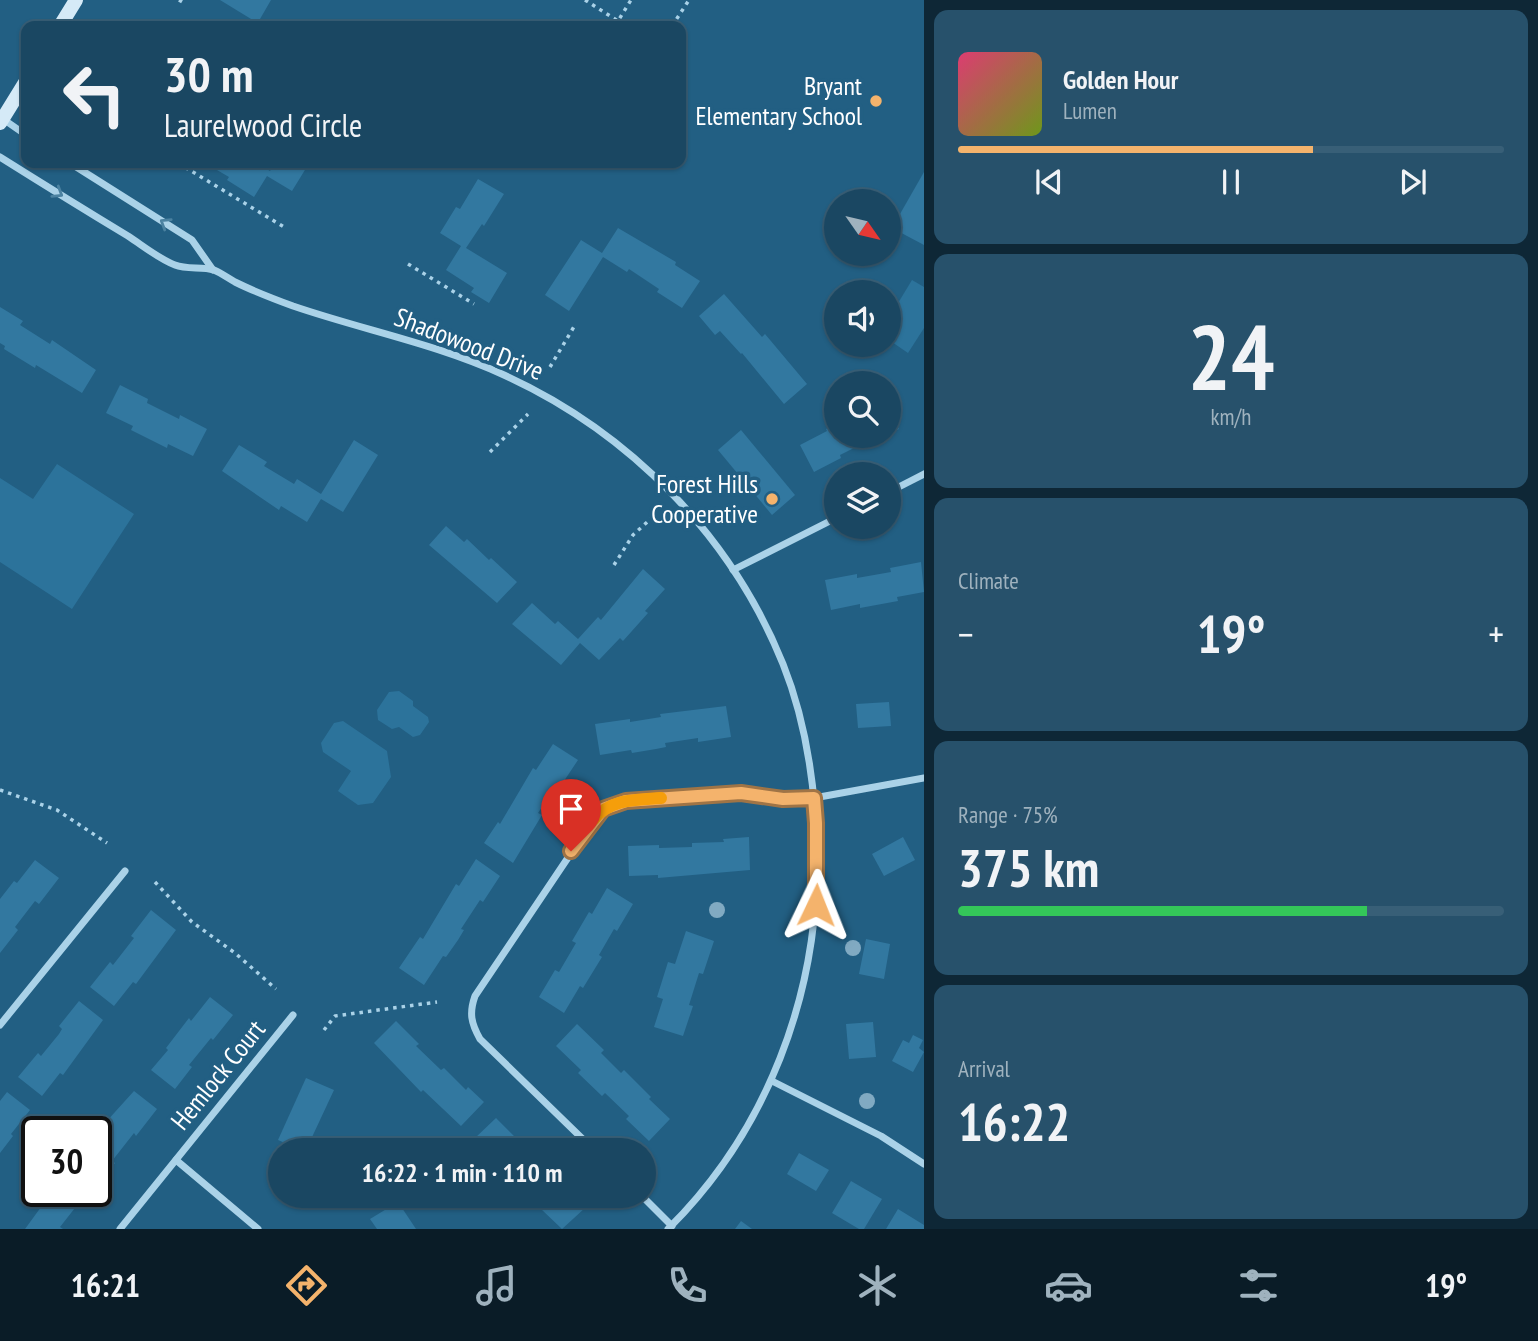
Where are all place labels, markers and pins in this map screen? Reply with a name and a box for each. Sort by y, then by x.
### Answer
place label: Bryant Elementary School [695,69,862,132]
marker: Bryant Elementary School [868,93,884,109]
place label: Forest Hills Cooperative [651,467,758,530]
marker: Forest Hills Cooperative [764,491,780,507]
pin [541,779,601,851]

